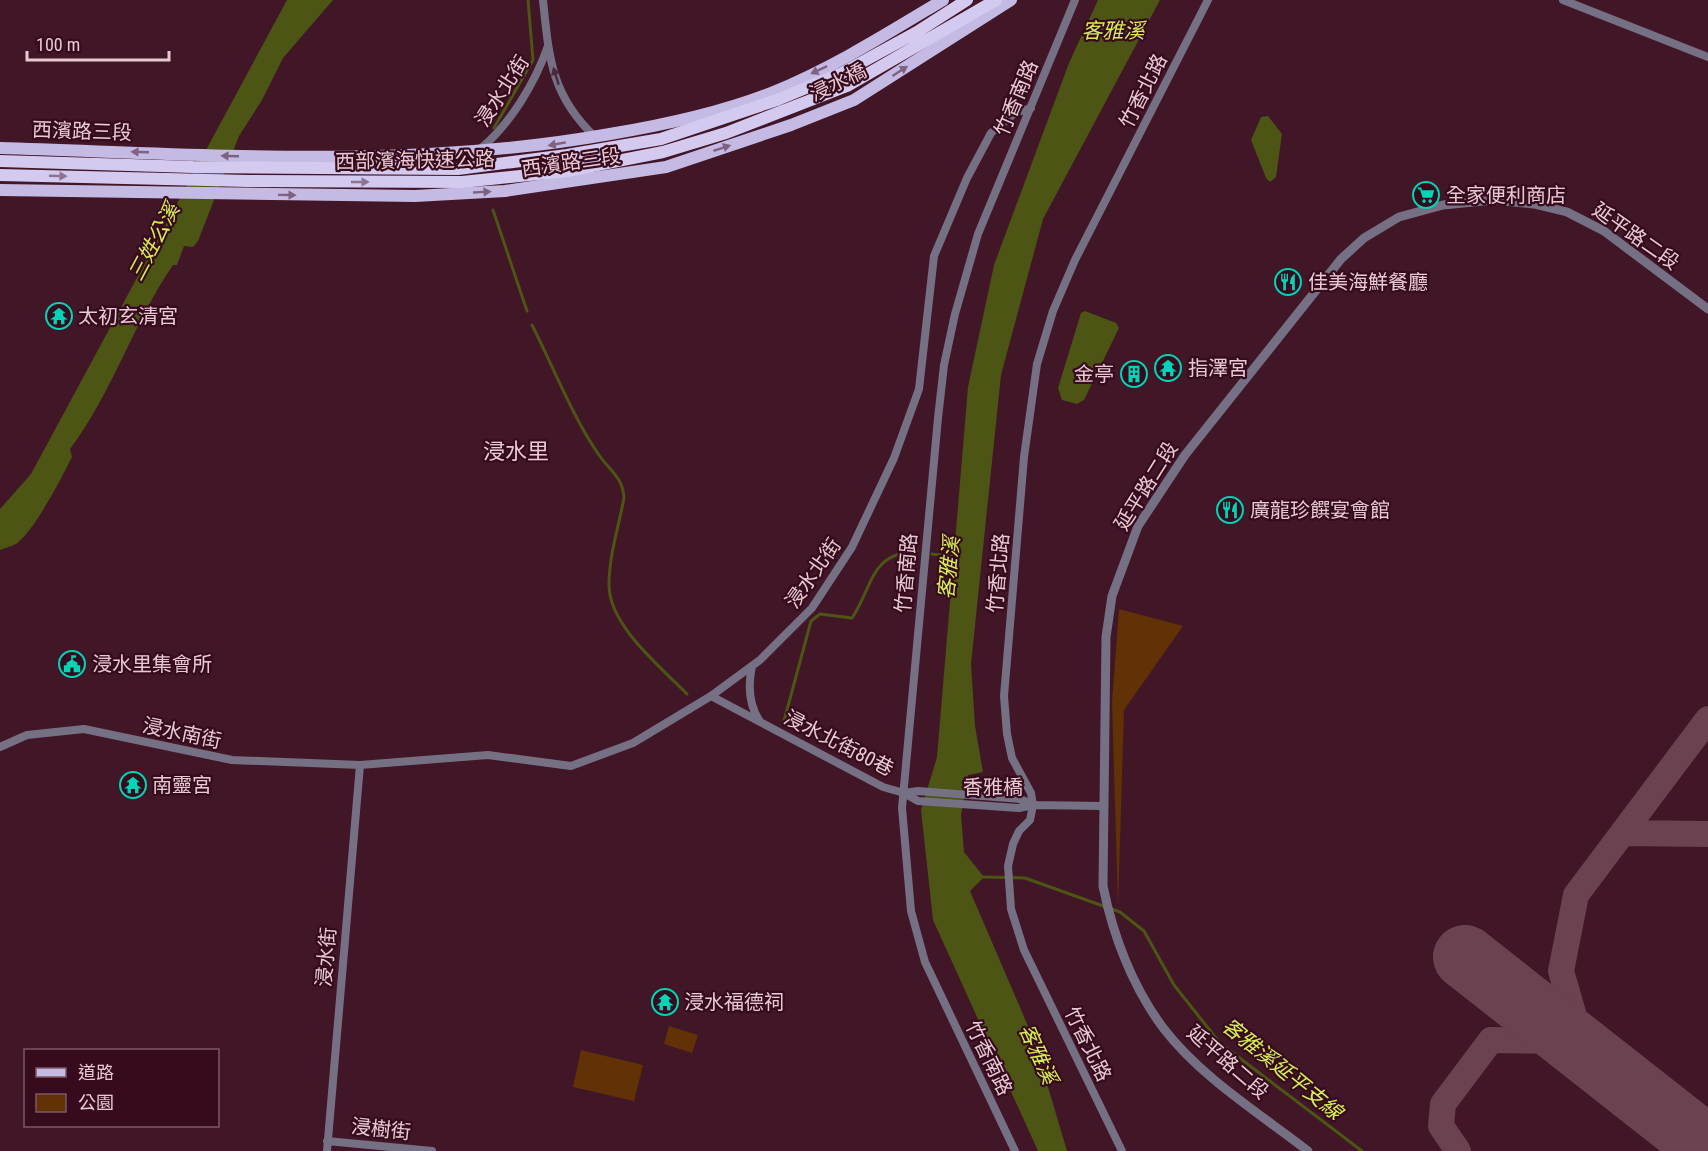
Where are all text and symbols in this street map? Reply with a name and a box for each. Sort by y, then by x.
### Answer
water label: 客雅溪 [1082,19,1147,43]
scale bar [27,24,170,62]
text: 100 m [36,34,80,55]
street label: 竹香北路 [1114,50,1172,132]
street label: 浸水北街 [470,51,534,131]
street label: 竹香南路 [989,56,1043,140]
street label: 浸水橋 [806,58,870,106]
one-way arrow [811,65,828,74]
one-way arrow [892,65,908,76]
one-way arrow [551,67,560,85]
street label: 西濱路三段 [32,117,132,145]
one-way arrow [547,140,566,149]
street label: 西濱路三段 [520,143,622,181]
one-way arrow [713,143,731,152]
street label: 西部濱海快速公路 [335,147,495,173]
one-way arrow [131,148,150,157]
one-way arrow [220,151,239,160]
one-way arrow [49,172,68,181]
one-way arrow [350,177,369,187]
supermarket icon: 全家便利商店 [1411,180,1441,210]
place label: 全家便利商店 [1446,183,1566,207]
one-way arrow [473,188,492,197]
one-way arrow [278,190,297,199]
water label: 三姓公溪 [124,197,186,285]
street label: 延平路二段 [1588,197,1684,275]
restaurant icon: 佳美海鮮餐廳 [1273,267,1303,297]
place label: 佳美海鮮餐廳 [1308,270,1428,294]
temple icon: 太初玄清宮 [44,301,74,331]
place label: 太初玄清宮 [78,304,178,328]
temple icon: 指澤宮 [1153,353,1183,383]
place label: 指澤宮 [1188,356,1248,380]
building icon: 金亭 [1119,359,1149,389]
place label: 金亭 [1074,362,1114,386]
street label: 延平路二段 [1109,437,1183,535]
district label: 浸水里 [483,439,549,464]
restaurant icon: 廣龍珍饌宴會館 [1215,495,1245,525]
place label: 廣龍珍饌宴會館 [1250,498,1390,522]
street label: 竹香南路 [891,532,921,614]
water label: 客雅溪 [934,532,965,601]
street label: 竹香北路 [983,532,1013,614]
street label: 浸水北街 [780,533,846,613]
public building icon: 浸水里集會所 [57,649,87,679]
place label: 浸水里集會所 [92,652,212,676]
street label: 浸水北街80巷 [780,705,898,781]
street label: 浸水南街 [140,713,224,753]
temple icon: 南靈宮 [118,770,148,800]
place label: 南靈宮 [152,773,212,797]
street label: 香雅橋 [963,775,1023,799]
street label: 浸水街 [311,926,341,988]
temple icon: 浸水福德祠 [650,987,680,1017]
place label: 浸水福德祠 [684,990,784,1014]
street label: 竹香北路 [1060,1003,1116,1085]
water label: 客雅溪延平支線 [1217,1013,1348,1126]
street label: 竹香南路 [961,1017,1017,1099]
water label: 客雅溪 [1014,1020,1063,1090]
street label: 延平路二段 [1182,1020,1274,1104]
legend [24,1049,219,1127]
text: 道路 [78,1062,114,1083]
text: 公園 [78,1092,114,1113]
street label: 浸樹街 [350,1114,412,1144]

